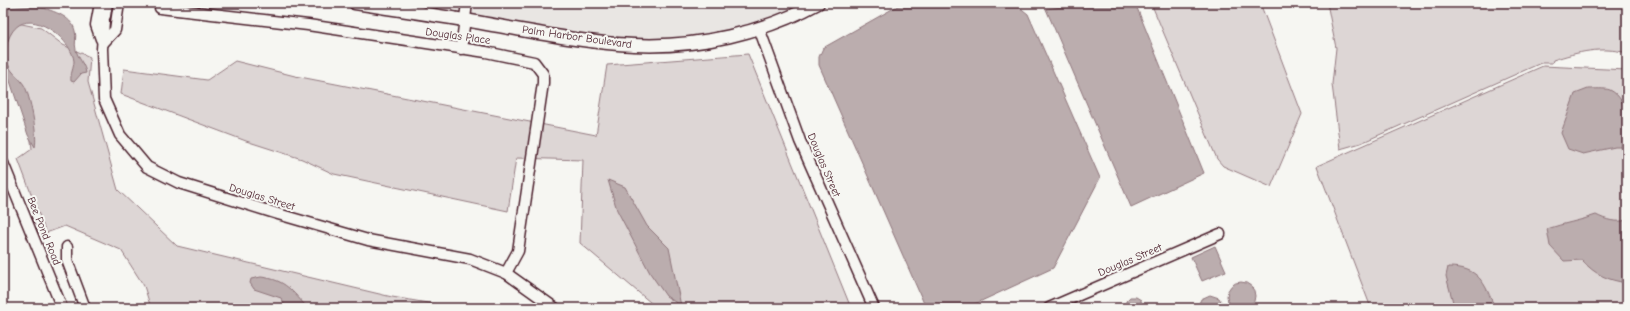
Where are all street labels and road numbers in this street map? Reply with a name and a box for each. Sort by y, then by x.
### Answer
street label: Palm Harbor Boulevard [521,23,633,51]
street label: Douglas Place [425,25,492,47]
street label: Douglas Street [805,131,844,200]
street label: Douglas Street [228,181,297,213]
street label: Bee Pond Road [24,195,64,267]
street label: Douglas Street [1096,240,1165,279]

